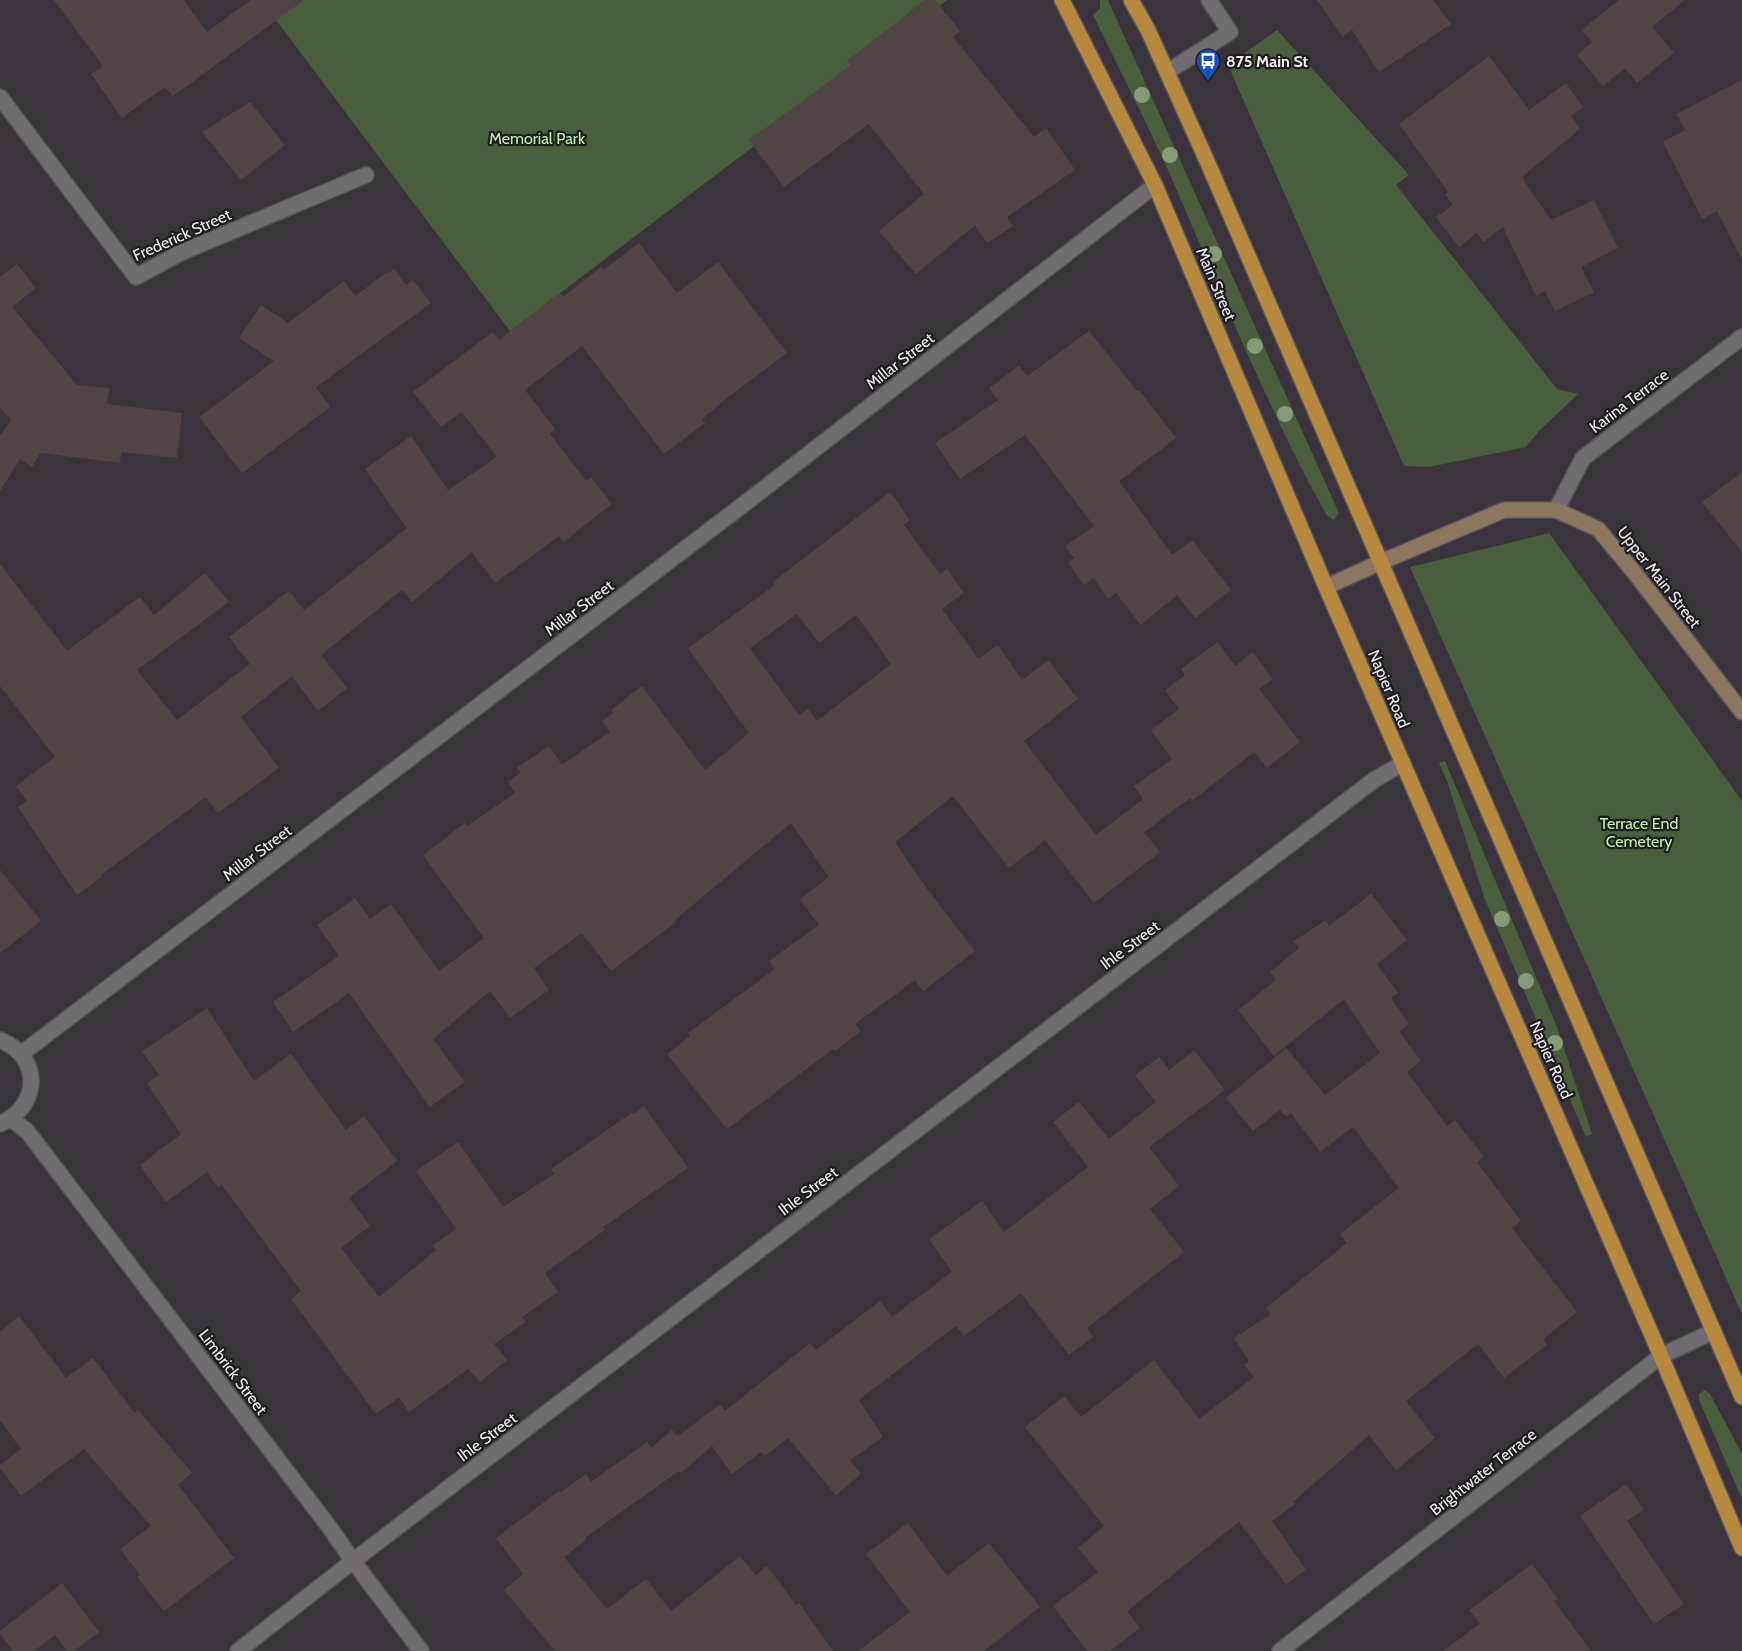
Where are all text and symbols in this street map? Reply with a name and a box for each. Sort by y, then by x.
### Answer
bus stop icon: 875 Main St [1195,48,1221,82]
place label: 875 Main St [1226,52,1309,71]
park label: Memorial Park [489,129,586,148]
street label: Frederick Street [130,205,235,265]
street label: Main Street [1192,245,1240,324]
street label: Millar Street [862,328,938,393]
street label: Karina Terrace [1586,365,1672,437]
street label: Upper Main Street [1613,522,1705,632]
street label: Millar Street [541,576,618,640]
street label: Napier Road [1364,647,1414,731]
park label: Terrace End Cemetery [1600,814,1678,851]
street label: Millar Street [219,821,296,885]
street label: Ihle Street [1097,916,1164,973]
street label: Napier Road [1526,1018,1576,1102]
street label: Ihle Street [775,1162,842,1219]
street label: Limbrick Street [195,1326,272,1419]
street label: Ihle Street [454,1408,521,1465]
street label: Brightwater Terrace [1426,1425,1540,1519]

